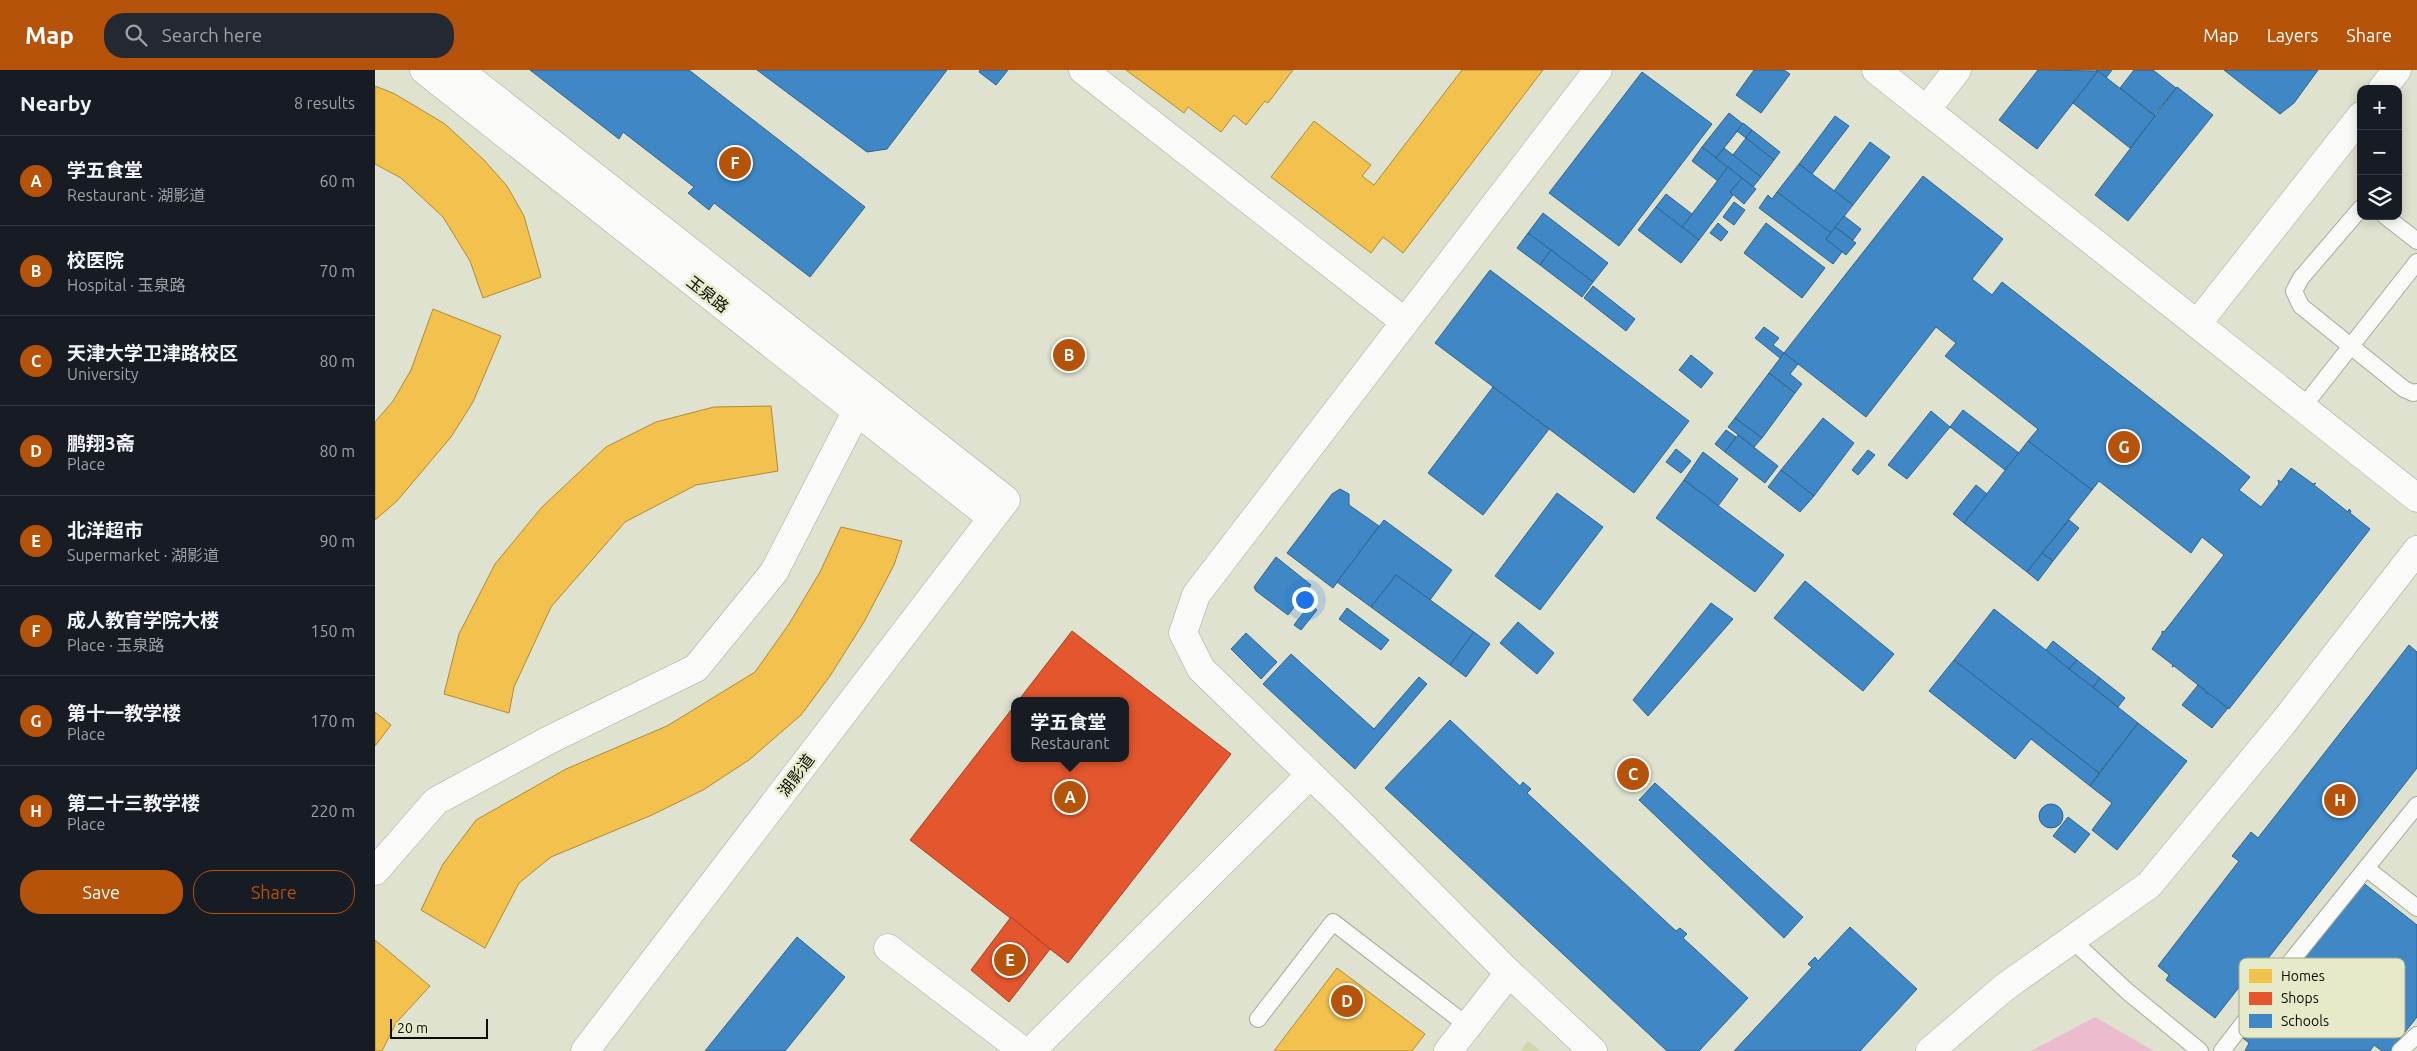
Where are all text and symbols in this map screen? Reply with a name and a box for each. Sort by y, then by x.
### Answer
search box [104,13,454,58]
icon: search [122,21,150,49]
text: Map [25,22,74,49]
text: Search here [162,24,262,46]
text: Map [2203,25,2239,45]
text: Layers [2267,25,2318,45]
text: Share [2346,25,2392,45]
map controls [2357,85,2402,220]
button: + [2357,85,2402,130]
text: Nearby [20,91,91,115]
text: 8 results [294,94,355,112]
button: − [2357,130,2402,175]
pin: F [719,144,751,182]
text: 学五食堂 [67,159,143,181]
text: A [30,172,42,190]
text: 60 m [319,172,355,190]
button: layers [2357,175,2402,220]
text: Restaurant · 湖影道 [67,186,205,204]
text: 校医院 [67,249,124,271]
text: B [31,262,41,280]
text: 70 m [319,262,355,280]
street label: 玉泉路 [684,272,732,316]
text: Hospital · 玉泉路 [67,276,186,294]
pin: B [1053,336,1085,374]
text: 天津大学卫津路校区 [67,342,238,364]
text: C [31,352,41,370]
text: 80 m [319,352,355,370]
text: University [67,365,138,383]
pin: G [2108,428,2140,466]
text: 鹏翔3斋 [67,432,135,454]
text: D [30,442,42,460]
text: 80 m [319,442,355,460]
text: Place [67,455,105,473]
text: 北洋超市 [67,519,143,541]
text: E [31,532,41,550]
text: 90 m [319,532,355,550]
text: Supermarket · 湖影道 [67,546,219,564]
your location [1292,587,1318,613]
text: 成人教育学院大楼 [67,609,219,631]
text: F [32,622,41,640]
text: 150 m [310,622,355,640]
text: Place · 玉泉路 [67,636,165,654]
popup [1011,697,1129,762]
text: 第十一教学楼 [67,702,181,724]
text: 学五食堂 [1030,711,1107,733]
text: G [30,712,42,730]
text: 170 m [310,712,355,730]
text: Place [67,725,105,743]
text: Restaurant [1030,734,1110,752]
street label: 湖影道 [774,750,818,800]
pin: C [1617,755,1649,793]
pin: A [1054,778,1086,816]
pin: H [2324,781,2356,819]
text: 第二十三教学楼 [67,792,200,814]
text: H [30,802,42,820]
text: 220 m [310,802,355,820]
text: Place [67,815,105,833]
button: Save [20,870,183,914]
button: Share [193,870,355,914]
pin: E [994,941,1026,979]
legend [2239,958,2405,1038]
text: Homes [2281,968,2325,984]
pin: D [1331,982,1363,1020]
text: Shops [2281,990,2319,1006]
text: Schools [2281,1013,2329,1029]
scale bar [390,1016,487,1039]
text: 20 m [397,1020,428,1036]

